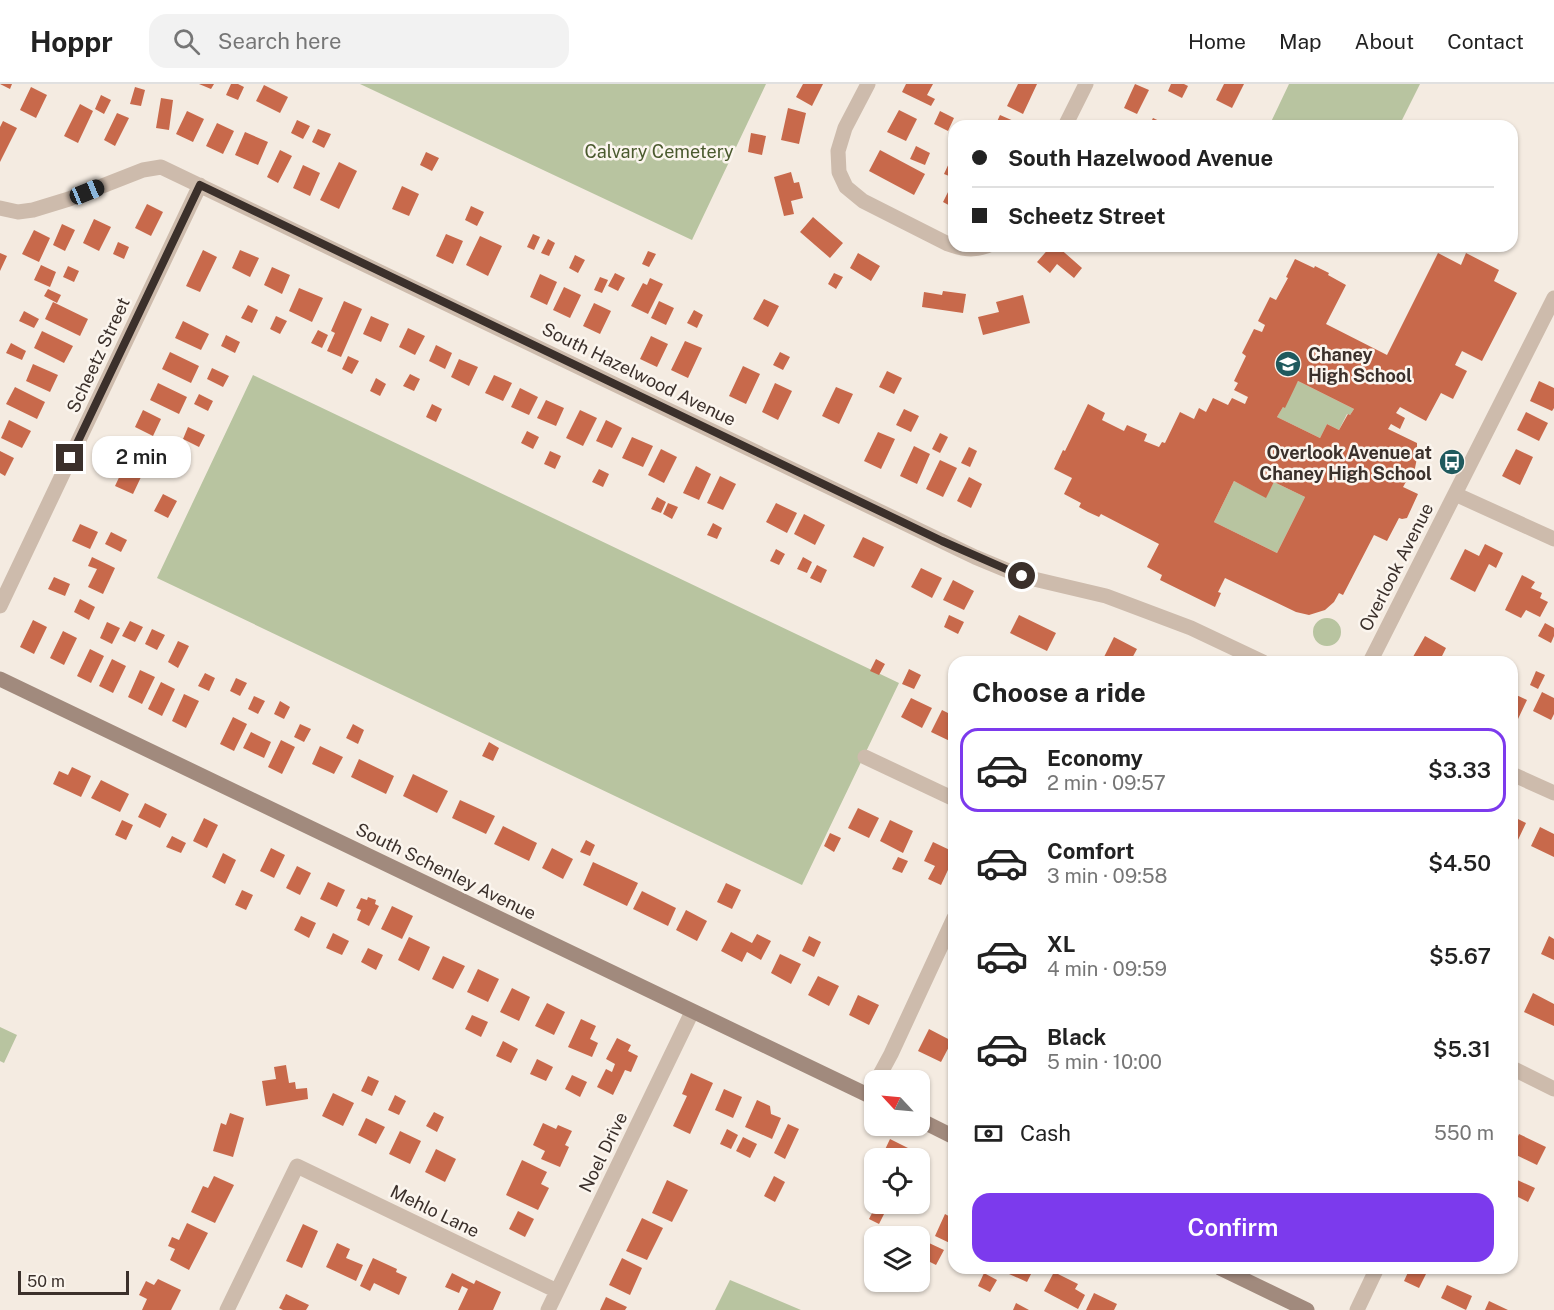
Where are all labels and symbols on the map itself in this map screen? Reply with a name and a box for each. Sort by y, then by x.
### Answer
park label: Calvary Cemetery [584,141,734,162]
car [67,177,107,207]
street label: Scheetz Street [62,294,134,416]
street label: South Hazelwood Avenue [539,318,739,430]
place label: Chaney High School [1308,344,1412,386]
school or university icon: Chaney High School [1273,349,1303,379]
callout: 2 min [91,437,190,479]
place label: Overlook Avenue at Chaney High School [1259,442,1432,484]
route end [56,444,83,471]
bus stop icon: Overlook Avenue at Chaney High School [1437,447,1467,477]
street label: Overlook Avenue [1355,499,1437,635]
route start [1008,562,1035,589]
street label: South Schenley Avenue [352,818,540,924]
north arrow [864,1070,930,1136]
street label: Noel Drive [575,1108,631,1196]
street label: Mehlo Lane [387,1180,483,1242]
scale bar [18,1268,129,1296]

